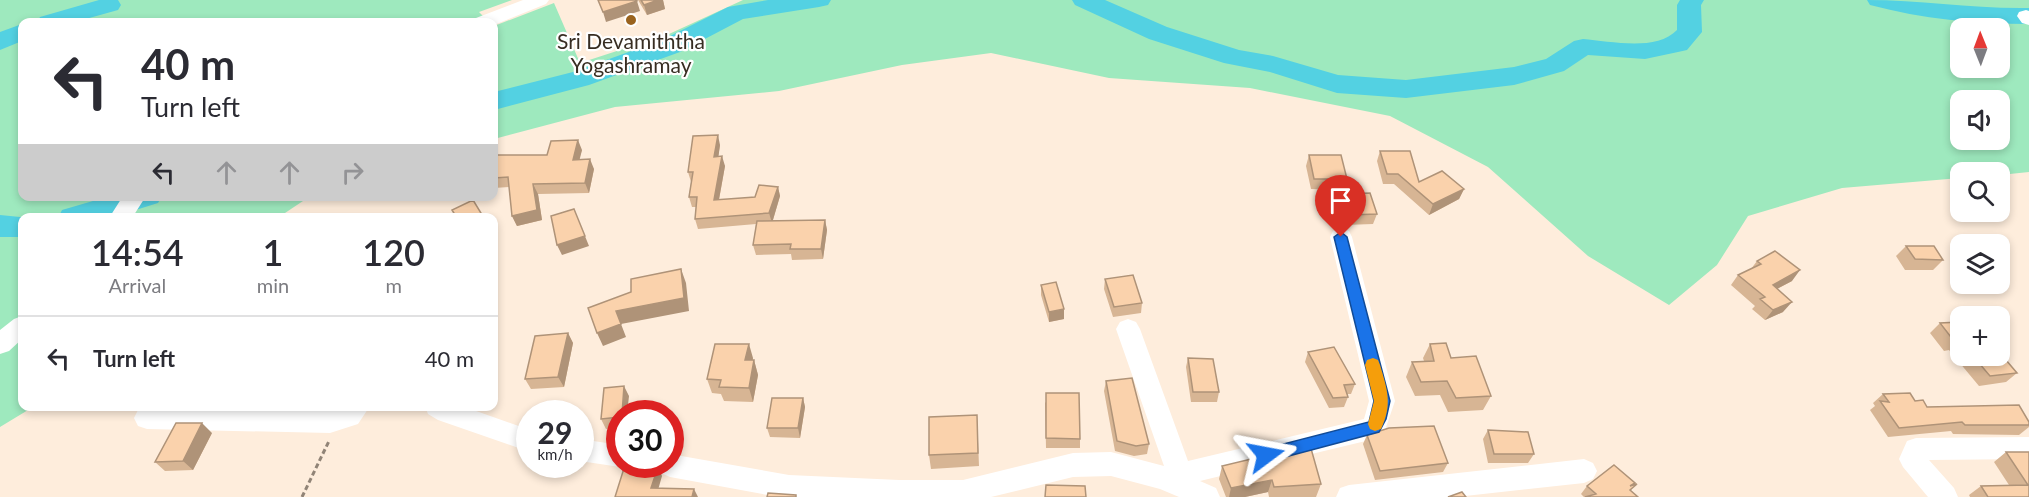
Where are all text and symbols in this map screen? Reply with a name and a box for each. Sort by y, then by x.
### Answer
marker: Sri Devamiththa Yogashramay [624,13,638,27]
north arrow [1950,18,2010,78]
map controls [1950,18,2010,366]
place label: Sri Devamiththa Yogashramay [557,28,705,77]
text: 40 m [141,39,235,89]
icon: left [42,42,120,120]
text: Turn left [141,90,240,123]
button: sound [1950,90,2010,150]
icon: left [147,156,180,189]
icon: ahead [210,156,243,189]
icon: ahead [273,156,306,189]
icon: right [336,156,369,189]
button: search [1950,162,2010,222]
pin [1315,175,1366,237]
icon: arrive [1324,184,1357,217]
text: 14:54 [91,230,184,274]
text: 1 [263,230,283,274]
text: 120 [362,230,425,274]
button: layers [1950,234,2010,294]
text: Arrival [109,273,166,297]
text: min [257,273,289,297]
text: m [385,273,402,297]
button: + [1950,306,2010,366]
icon: left [42,342,75,375]
text: Turn left [93,345,175,372]
text: 40 m [425,345,474,372]
speed limit sign: 30 [606,400,684,478]
text: 29 [538,414,572,450]
position arrow [1234,423,1298,487]
text: km/h [537,445,573,463]

